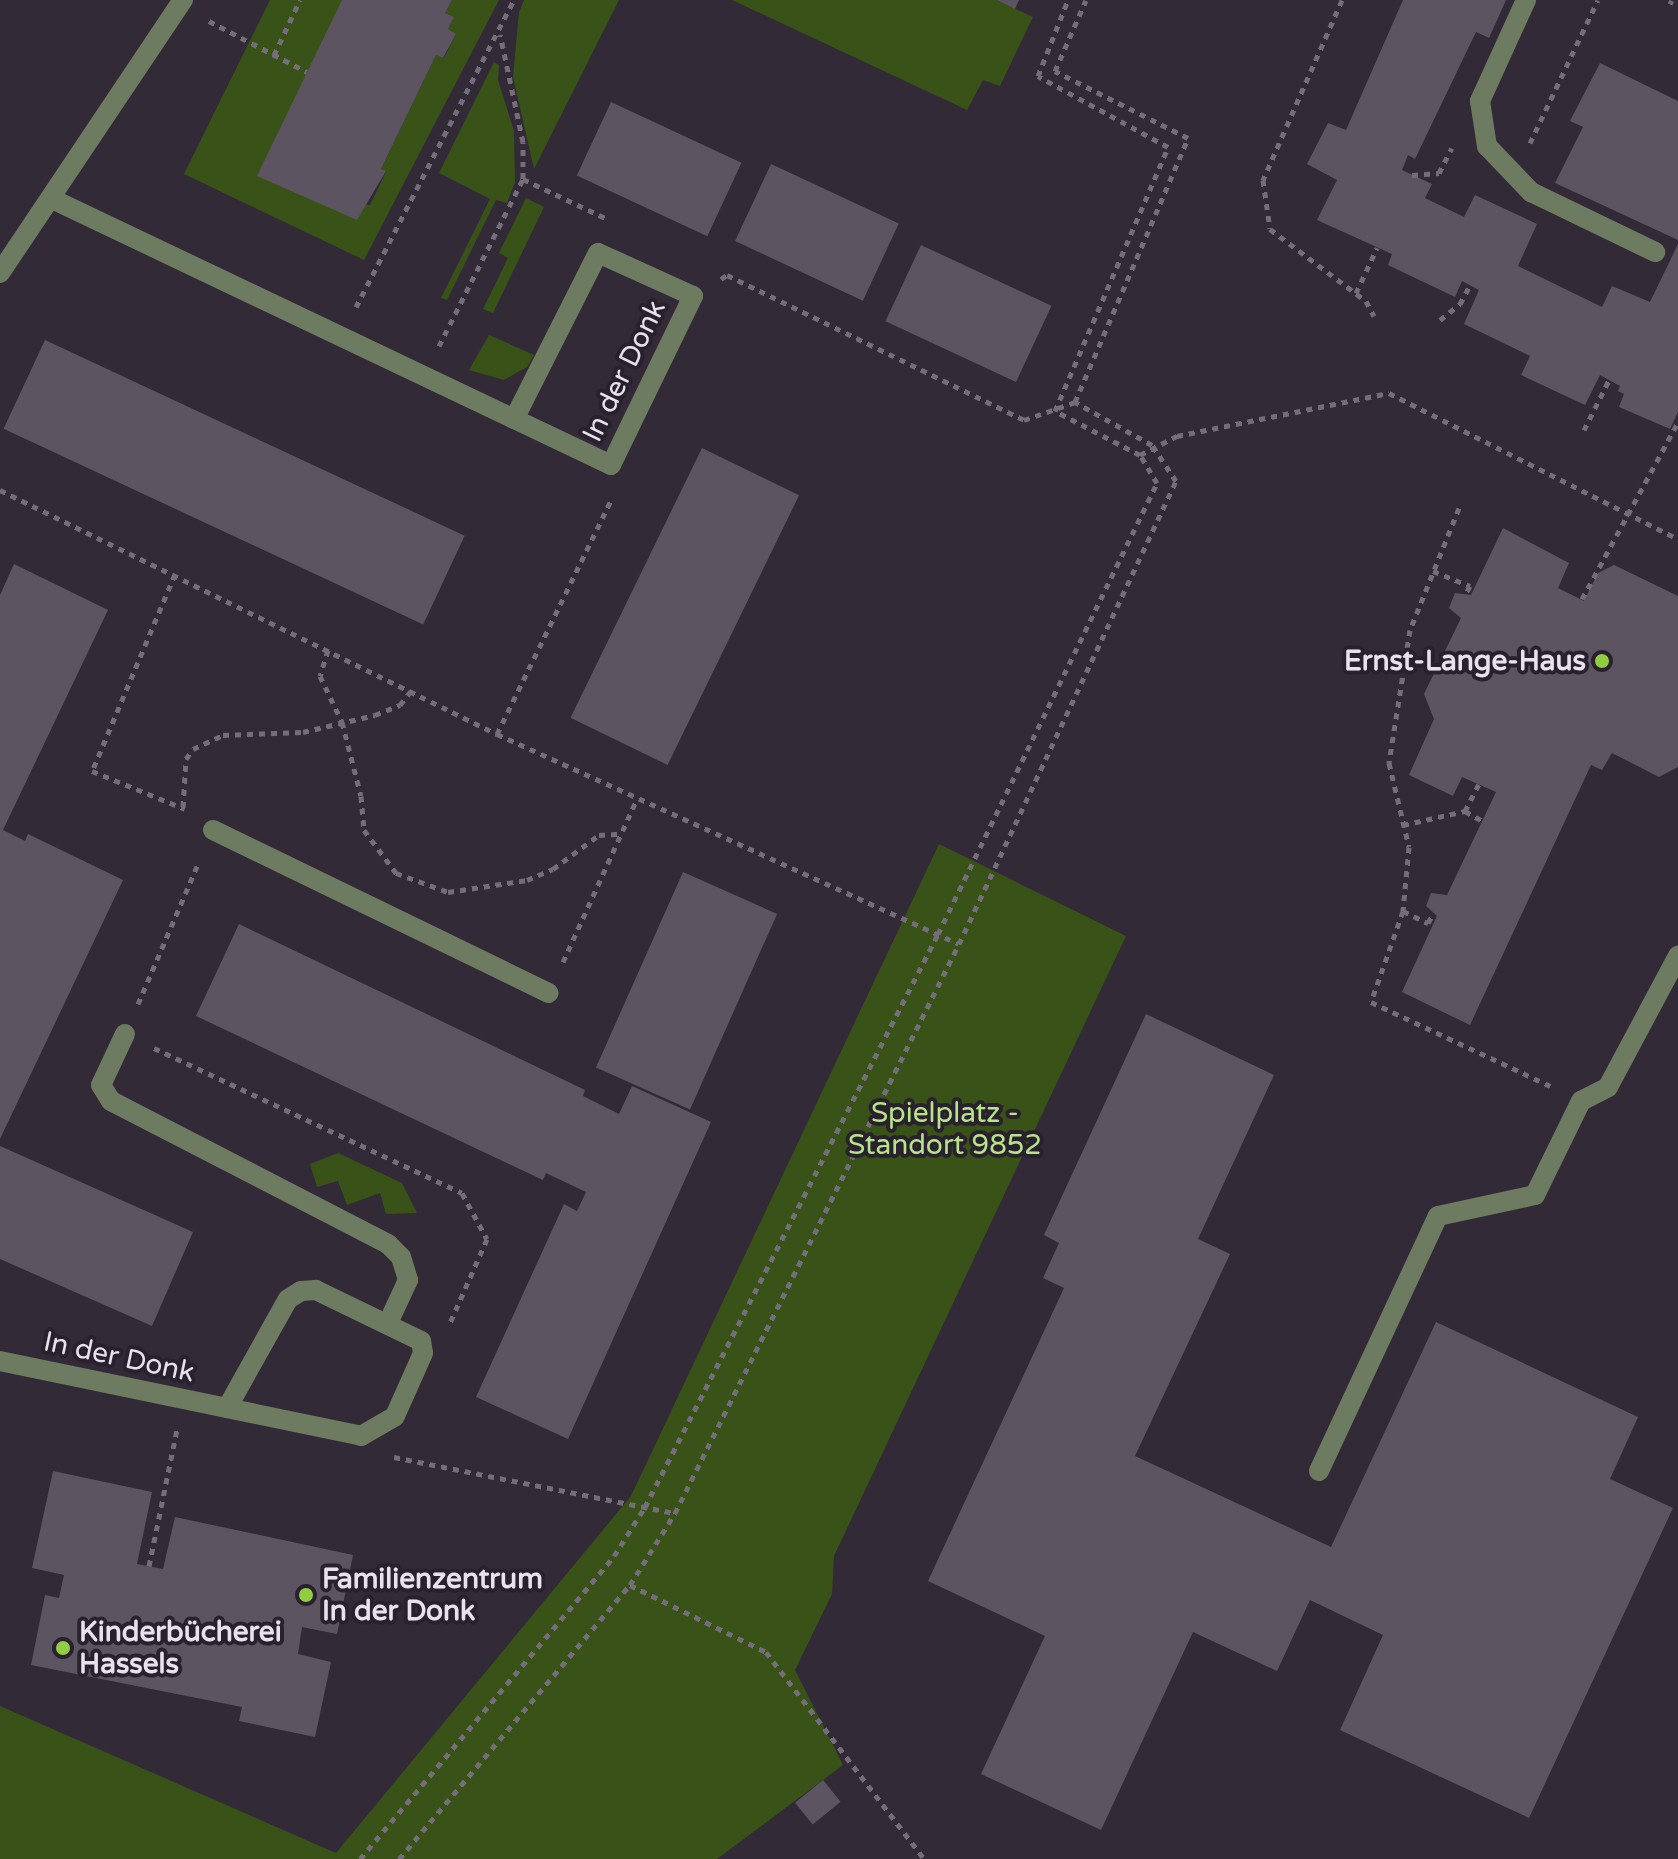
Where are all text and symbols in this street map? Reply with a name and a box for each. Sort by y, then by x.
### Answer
street label: In der Donk [575,295,673,447]
place label: Ernst-Lange-Haus [1344,644,1586,678]
marker: Ernst-Lange-Haus [1593,652,1611,670]
park label: Spielplatz - Standort 9852 [848,1096,1042,1162]
street label: In der Donk [40,1325,198,1389]
place label: Familienzentrum In der Donk [322,1562,543,1628]
marker: Familienzentrum In der Donk [297,1586,315,1604]
place label: Kinderbücherei Hassels [79,1615,282,1681]
marker: Kinderbücherei Hassels [54,1639,72,1657]

